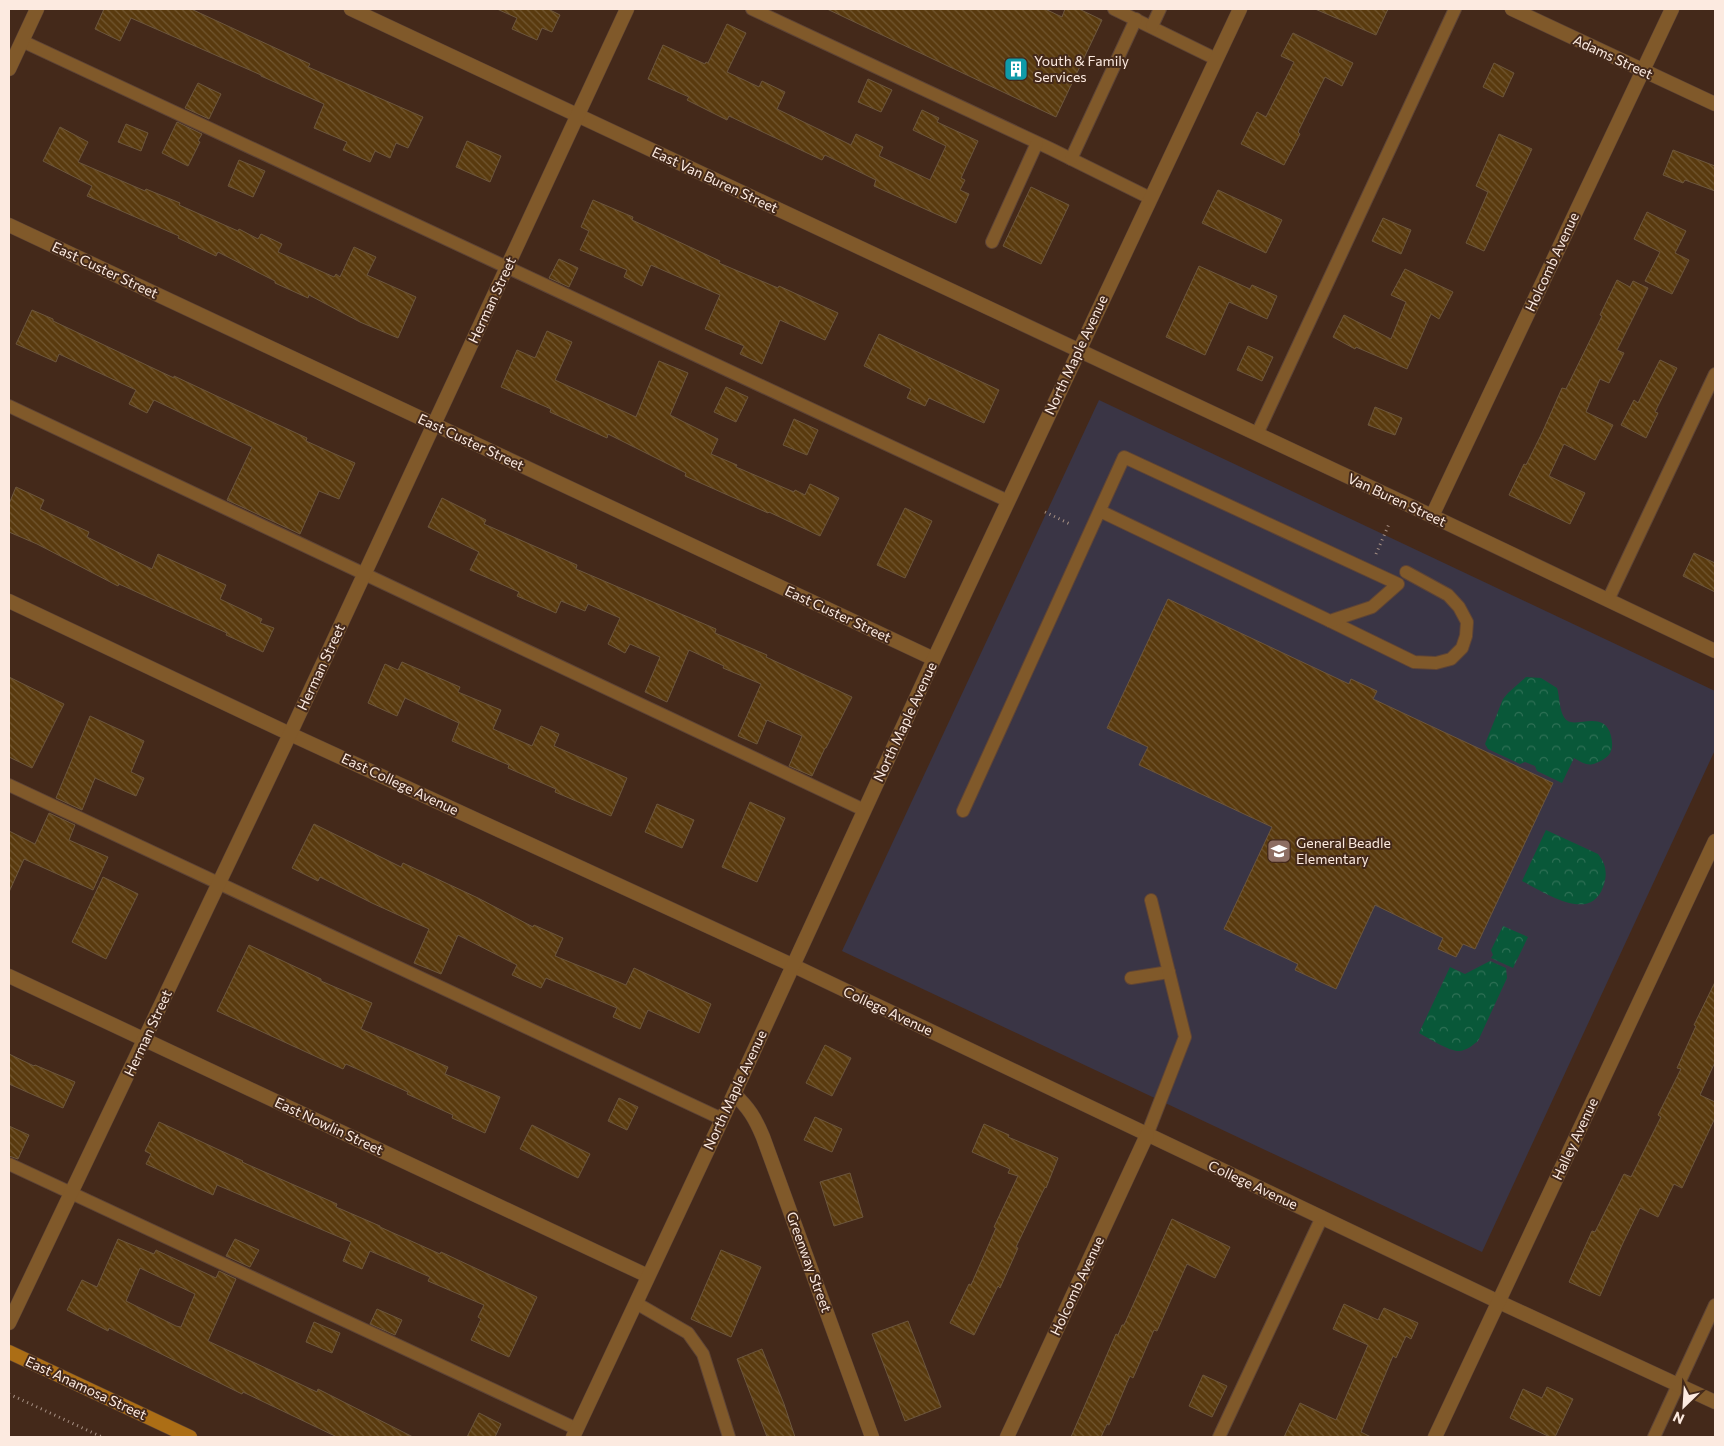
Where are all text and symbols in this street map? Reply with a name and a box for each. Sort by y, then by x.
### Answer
street label: Adams Street [1571,31,1656,82]
place label: Youth & Family Services [1034,52,1129,85]
building icon: Youth & Family Services [1003,56,1029,82]
street label: East Van Buren Street [649,143,781,216]
street label: Holcomb Avenue [1521,209,1582,314]
street label: East Custer Street [50,238,161,302]
street label: Herman Street [464,254,519,346]
street label: North Maple Avenue [1040,292,1111,417]
street label: East Custer Street [416,410,527,474]
street label: Van Buren Street [1345,469,1449,530]
street label: East Custer Street [783,582,894,646]
street label: Herman Street [293,621,348,713]
street label: North Maple Avenue [869,659,940,784]
street label: East College Avenue [339,749,461,818]
place label: General Beadle Elementary [1296,834,1391,867]
school or university icon: General Beadle Elementary [1266,838,1292,864]
street label: College Avenue [841,982,936,1039]
street label: Herman Street [120,987,175,1079]
street label: North Maple Avenue [699,1027,770,1152]
street label: East Nowlin Street [272,1093,386,1158]
street label: Halley Avenue [1548,1095,1601,1183]
street label: College Avenue [1206,1156,1301,1213]
street label: Greenway Street [783,1209,836,1315]
street label: Holcomb Avenue [1046,1233,1107,1338]
street label: East Anamosa Street [23,1352,150,1423]
north arrow [1659,1381,1709,1431]
text: N [1670,1408,1687,1428]

